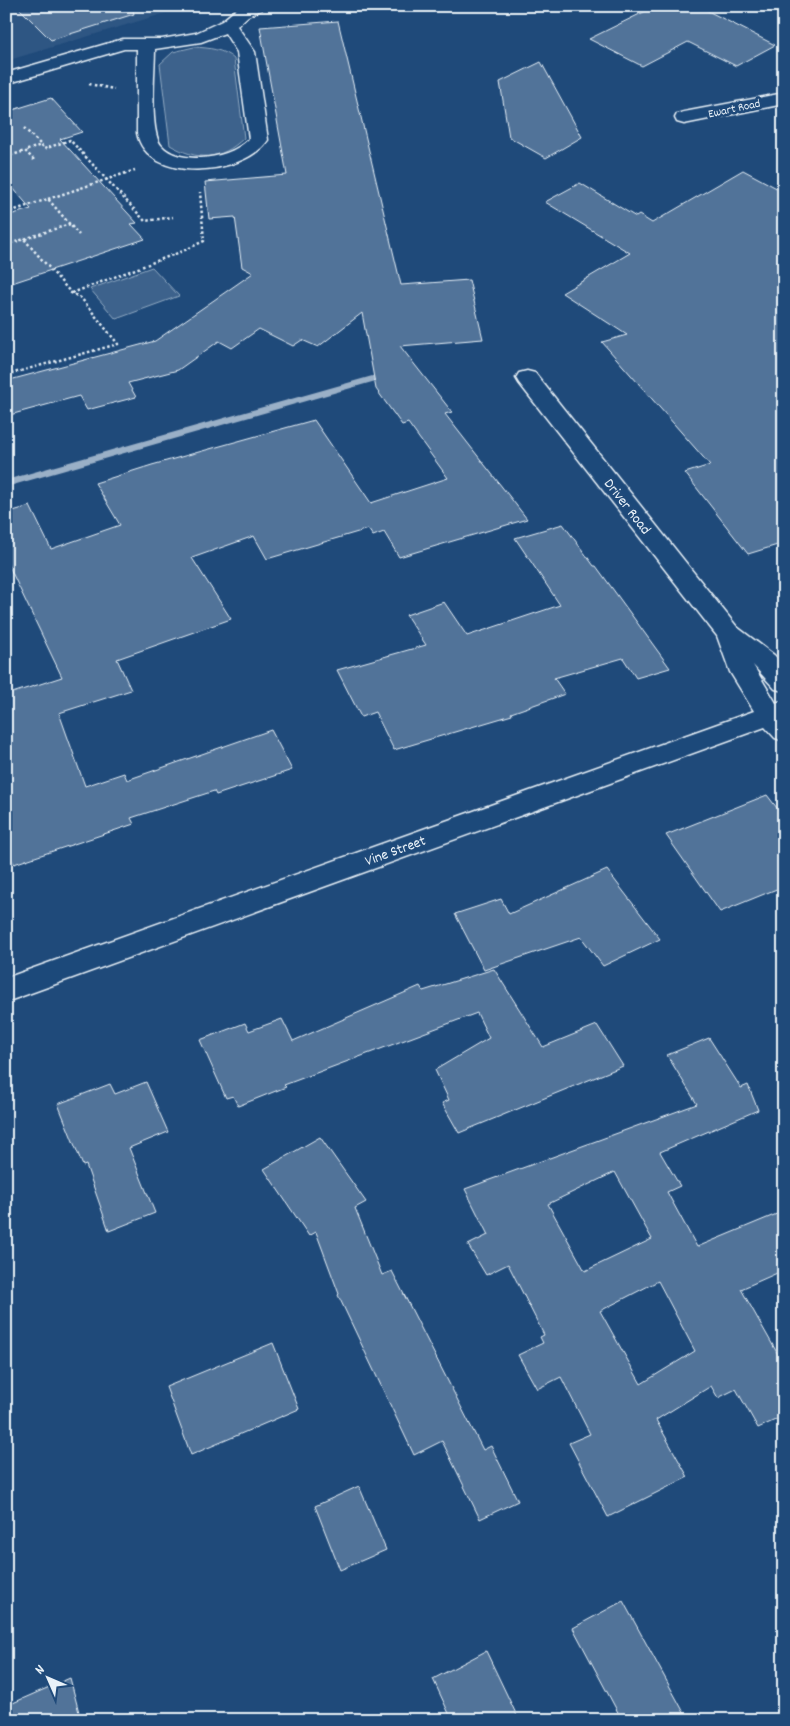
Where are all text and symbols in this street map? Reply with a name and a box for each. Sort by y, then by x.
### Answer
street label: Ewart Road [707,96,762,123]
street label: Driver Road [597,474,655,540]
street label: Vine Street [362,831,430,873]
north arrow [22,1654,72,1704]
text: N [31,1661,50,1680]

